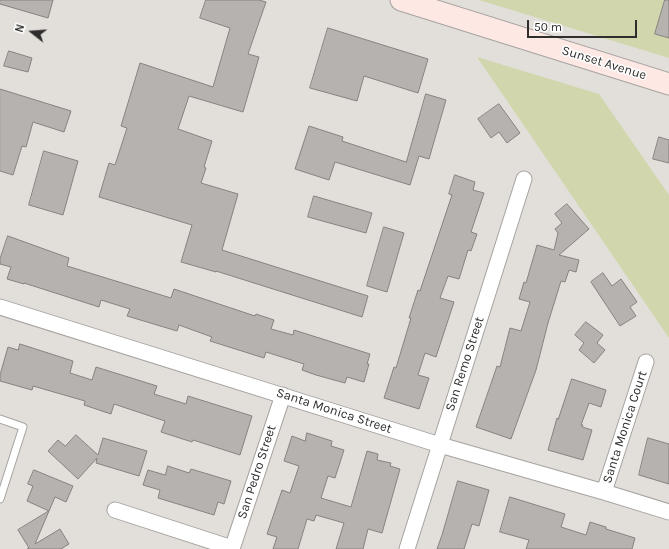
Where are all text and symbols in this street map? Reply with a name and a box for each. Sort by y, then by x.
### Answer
north arrow [12,12,52,52]
scale bar [529,12,639,38]
text: 50 m [534,20,562,34]
text: N [13,23,27,34]
street label: Sunset Avenue [560,43,648,83]
street label: San Remo Street [442,315,488,413]
street label: Santa Monica Court [599,369,651,485]
street label: Santa Monica Street [274,385,394,437]
street label: San Pedro Street [234,423,280,521]

